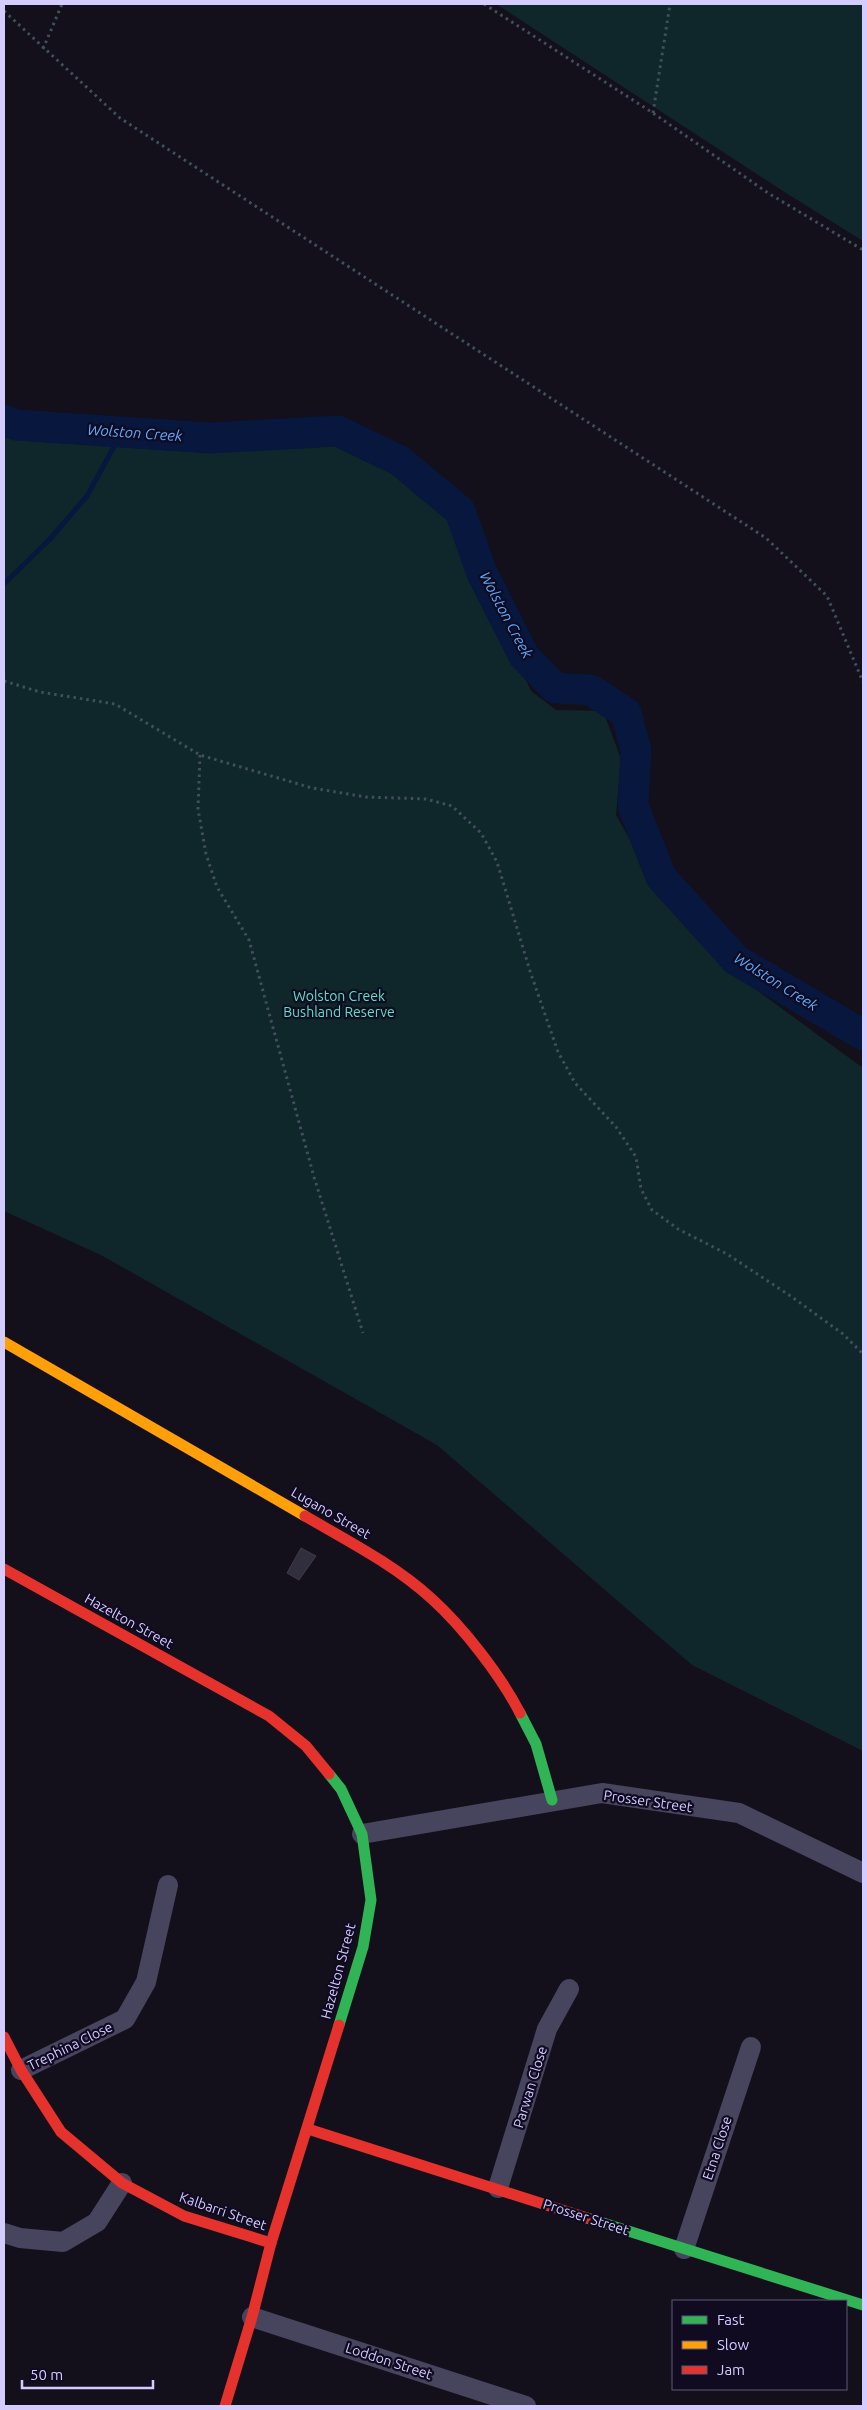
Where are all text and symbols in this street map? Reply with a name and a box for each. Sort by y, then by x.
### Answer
water label: Wolston Creek [87,421,184,444]
water label: Wolston Creek [477,569,536,661]
water label: Wolston Creek [731,949,822,1014]
park label: Wolston Creek Bushland Reserve [283,988,395,1020]
street label: Lugano Street [289,1484,374,1542]
street label: Hazelton Street [82,1590,176,1652]
street label: Prosser Street [603,1787,694,1815]
street label: Hazelton Street [318,1921,359,2021]
street label: Trephina Close [25,2019,115,2073]
street label: Parwan Close [510,2044,550,2130]
street label: Etna Close [699,2114,735,2182]
street label: Kalbarri Street [177,2189,269,2234]
street label: Prosser Street [541,2196,631,2239]
legend [672,2300,847,2390]
text: Fast [717,2311,745,2328]
text: Slow [717,2336,750,2353]
street label: Loddon Street [344,2339,435,2383]
scale bar [22,2358,154,2390]
text: Jam [717,2361,745,2378]
text: 50 m [30,2366,63,2383]

